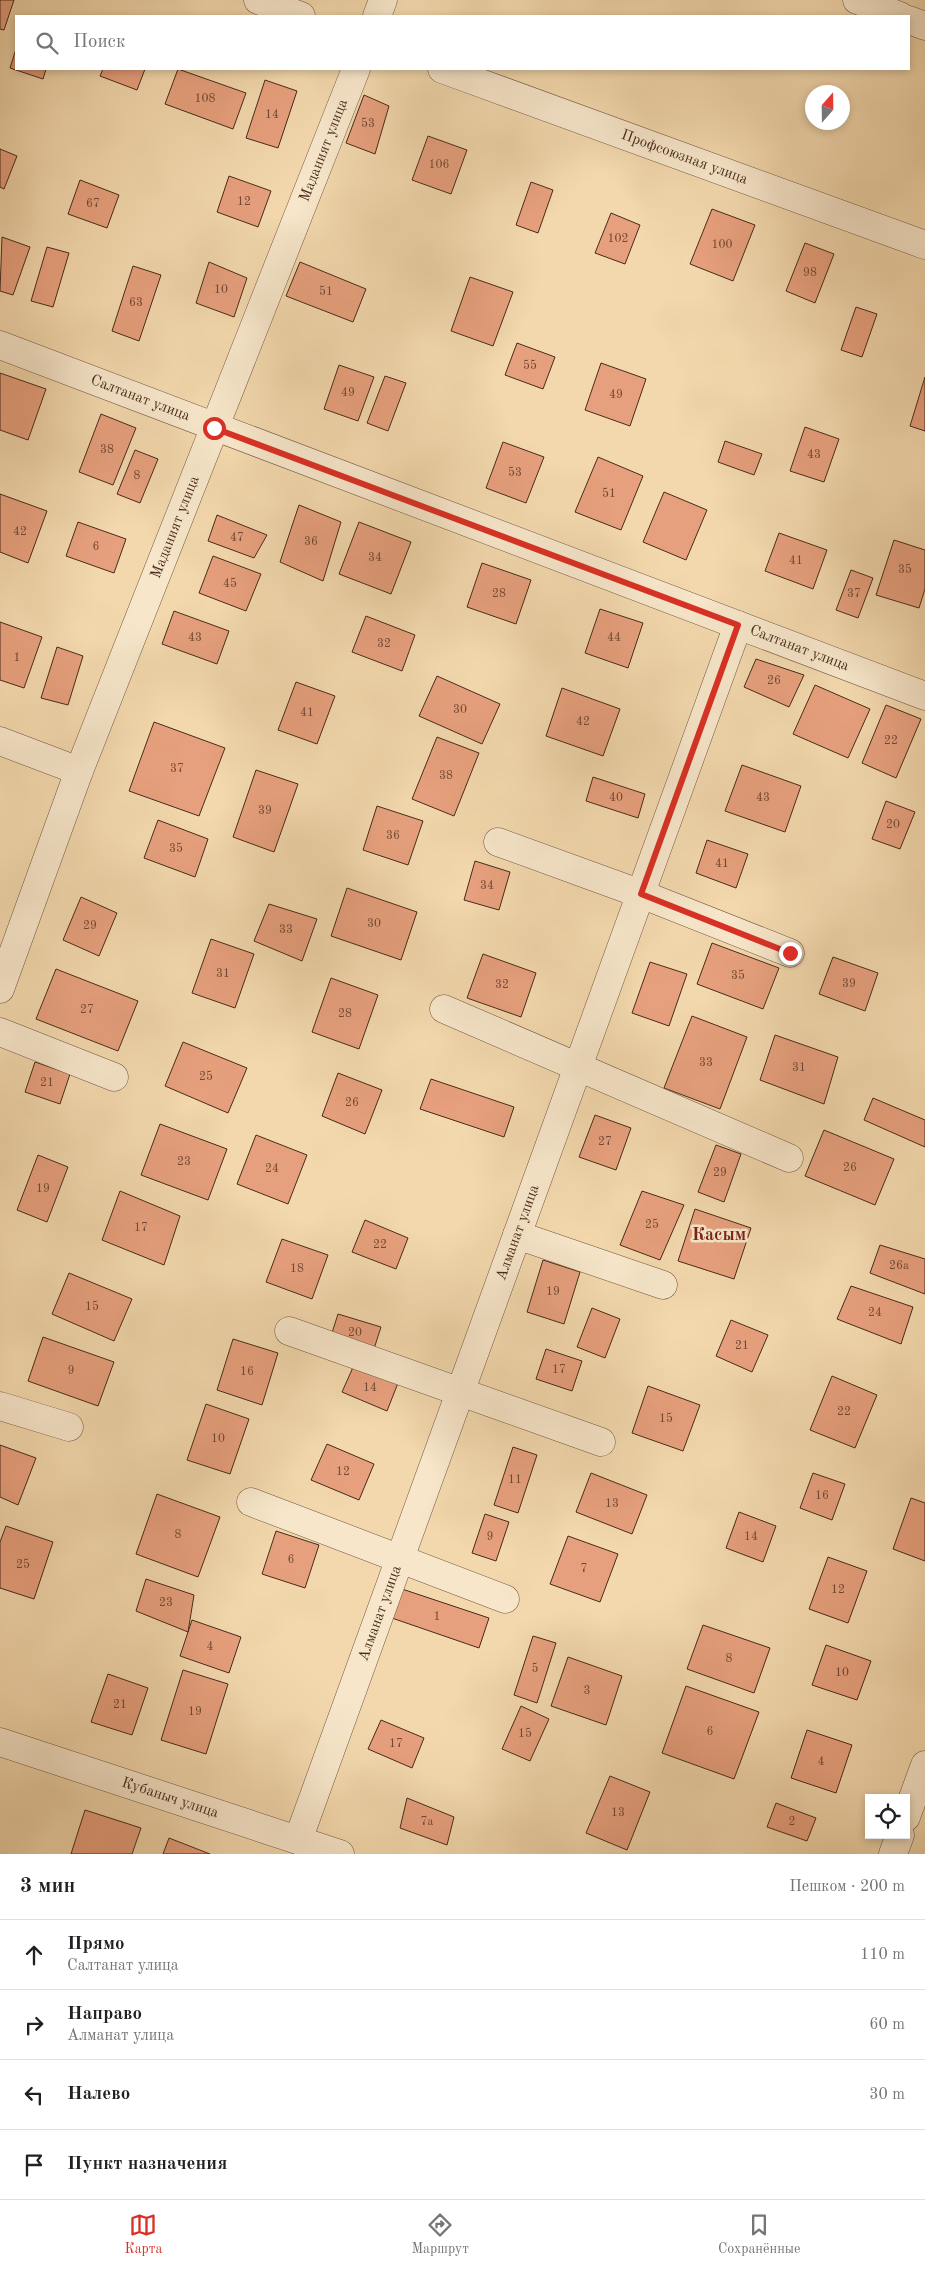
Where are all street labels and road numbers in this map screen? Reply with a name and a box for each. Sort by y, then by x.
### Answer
street label: Маданият улица [297,97,351,204]
street label: Профсоюзная улица [619,127,750,187]
street label: Салтанат улица [89,373,192,424]
street label: Маданият улица [148,473,202,580]
street label: Салтанат улица [748,623,852,674]
street label: Алманат улица [494,1182,542,1282]
street label: Алманат улица [356,1563,404,1663]
street label: Кубаныч улица [120,1775,221,1821]

